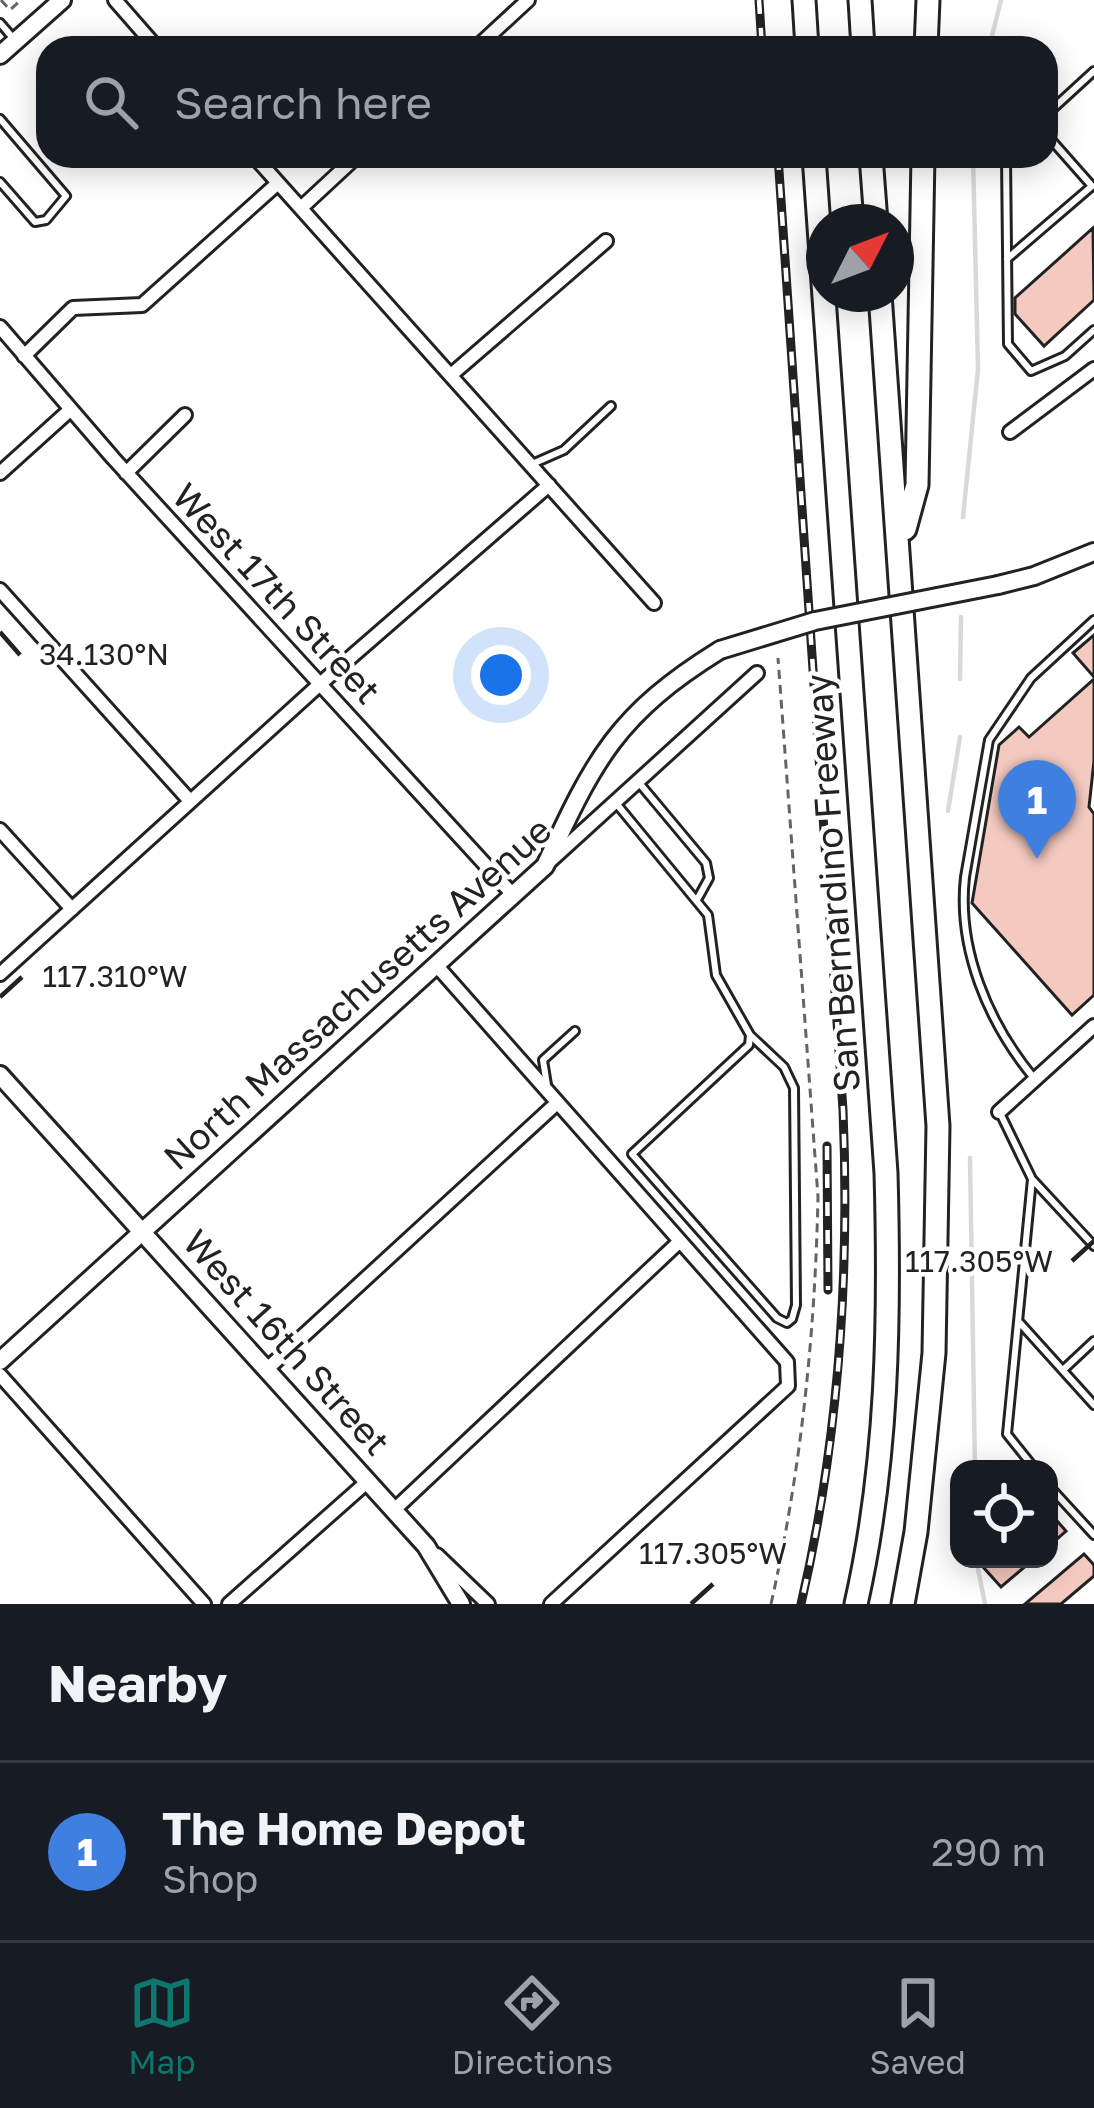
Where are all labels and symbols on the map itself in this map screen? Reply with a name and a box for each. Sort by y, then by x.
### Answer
north arrow [806,204,914,312]
street label: West 17th Street [164,474,390,712]
text: 34.130°N [39,636,169,672]
your location [471,645,531,705]
street label: San Bernardino Freeway [796,673,868,1093]
pin: 1 [998,760,1076,859]
street label: North Massachusetts Avenue [155,808,559,1178]
text: 117.310°W [42,958,188,994]
street label: West 16th Street [175,1221,399,1463]
text: 117.305°W [905,1243,1053,1279]
text: 117.305°W [639,1535,787,1571]

